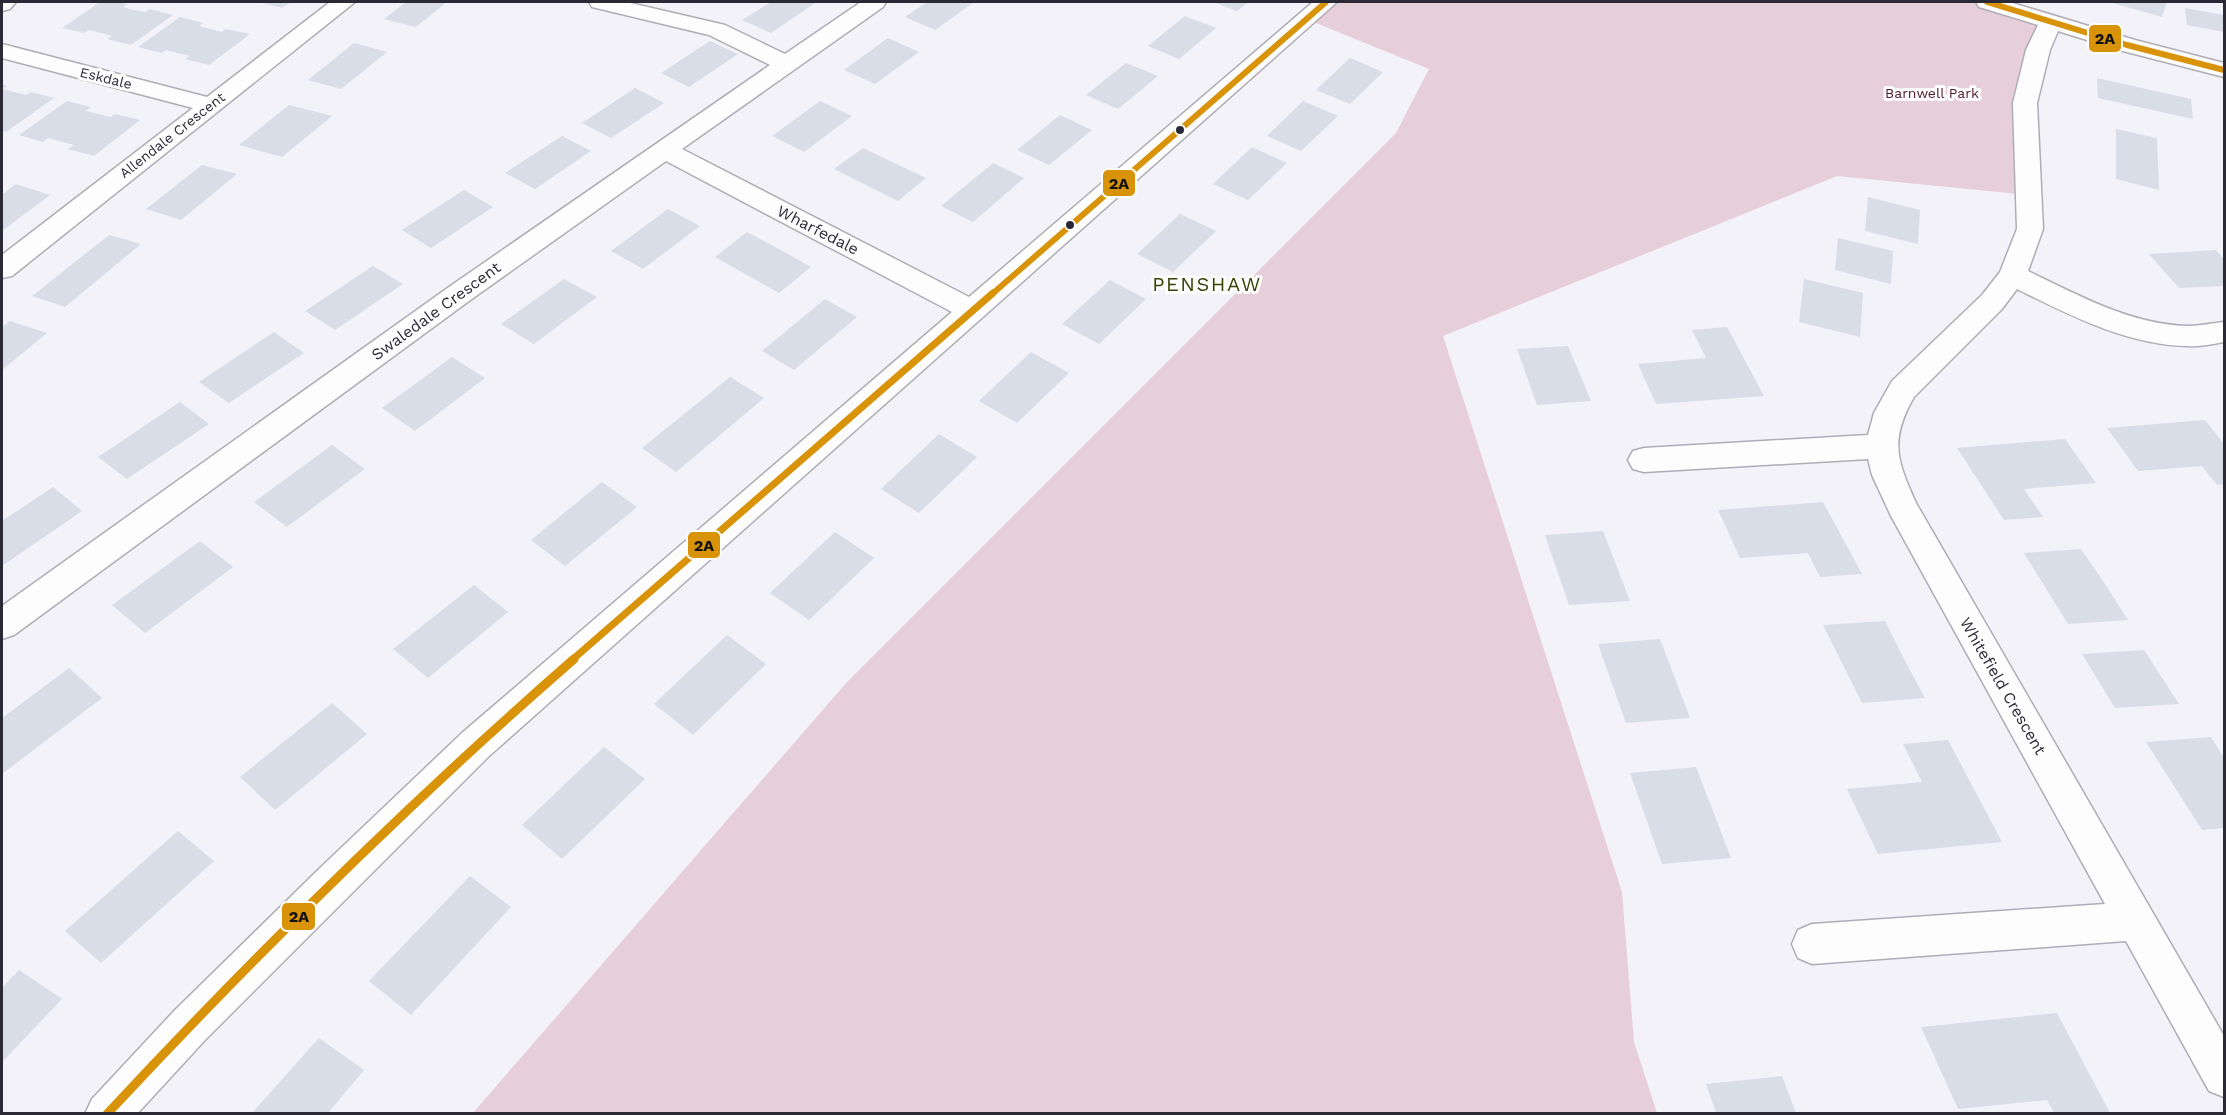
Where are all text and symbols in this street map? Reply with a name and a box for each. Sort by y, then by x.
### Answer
line badge: 2A [2088,24,2122,53]
text: 2A [2095,29,2115,48]
street label: Eskdale [78,64,134,92]
park label: Barnwell Park [1885,85,1979,101]
street label: Allendale Crescent [116,89,228,181]
unlabelled marker [1174,124,1186,136]
line badge: 2A [1102,169,1136,197]
text: 2A [1109,174,1129,193]
street label: Wharfedale [774,201,862,259]
unlabelled marker [1064,219,1076,231]
street label: Swaledale Crescent [368,258,504,364]
district label: PENSHAW [1152,272,1262,296]
line badge: 2A [687,531,721,559]
text: 2A [694,536,714,555]
street label: Whitefield Crescent [1956,614,2050,758]
line badge: 2A [281,902,316,931]
text: 2A [289,907,309,926]

